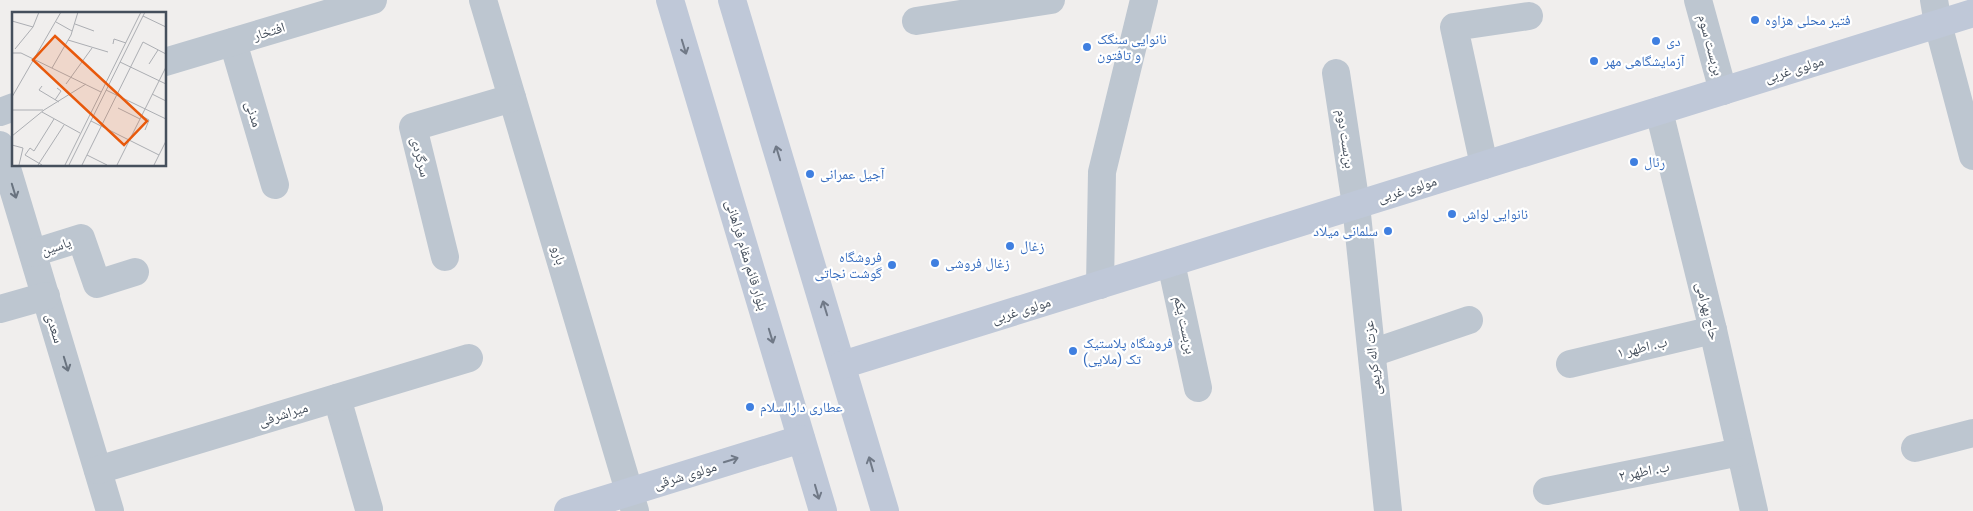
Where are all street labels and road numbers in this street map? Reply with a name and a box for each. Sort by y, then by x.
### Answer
street label: بن‌بست سوم [1693,13,1727,78]
street label: افتخار [250,19,287,45]
street label: مولوی غربی [1763,52,1826,86]
street label: مدنی [242,99,266,129]
street label: بن‌بست دوم [1332,109,1358,170]
street label: سرگردی [407,135,434,179]
street label: مولوی غربی [1376,172,1439,206]
street label: بلوار قائم مقام فراهانی [721,198,771,313]
street label: یاسین [39,234,74,259]
street label: بارو [548,243,570,267]
street label: حاج بهرامی [1691,280,1723,342]
street label: مولوی غربی [990,293,1053,327]
street label: بن‌بست یکم [1169,295,1199,356]
street label: سعدی [42,311,67,345]
street label: عزت اله کریمی [1360,320,1385,396]
street label: ب. اطهر ۱ [1615,333,1669,362]
street label: میراشرفی [256,399,310,430]
street label: مولوی شرقی [652,458,719,493]
street label: ب. اطهر ۲ [1617,458,1671,485]

